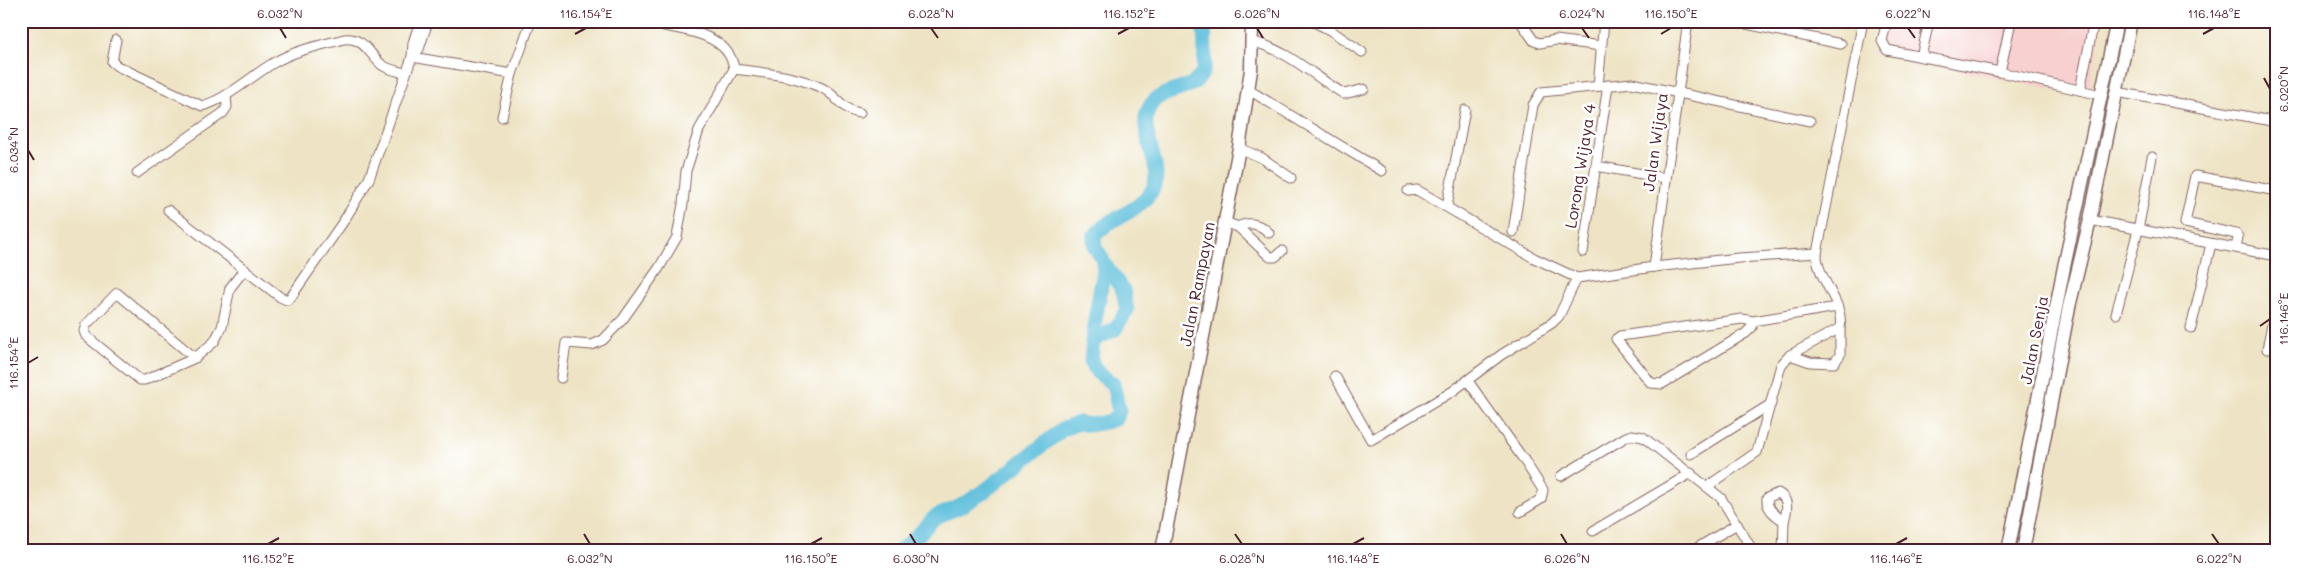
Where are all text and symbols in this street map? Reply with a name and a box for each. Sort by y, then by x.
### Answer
text: 6.032°N [257,5,303,21]
text: 116.154°E [560,5,612,21]
text: 6.028°N [908,5,954,21]
text: 116.152°E [1103,5,1155,21]
text: 6.026°N [1234,5,1280,21]
text: 6.024°N [1559,5,1605,21]
text: 116.150°E [1645,5,1698,21]
text: 6.022°N [1885,5,1931,21]
text: 116.148°E [2188,5,2240,21]
text: 6.020°N [2275,66,2291,112]
street label: Jalan Wijaya [1637,91,1672,193]
street label: Lorong Wijaya 4 [1559,102,1600,230]
text: 6.034°N [5,127,21,173]
street label: Jalan Rampayan [1174,220,1219,348]
text: 116.146°E [2275,293,2291,345]
street label: Jalan Senja [2015,294,2052,386]
text: 116.154°E [5,337,21,389]
text: 116.152°E [242,550,294,566]
text: 6.032°N [567,550,613,566]
text: 116.150°E [785,550,838,566]
text: 6.030°N [893,550,939,566]
text: 6.028°N [1219,550,1265,566]
text: 116.148°E [1327,550,1379,566]
text: 6.026°N [1544,550,1590,566]
text: 116.146°E [1870,550,1922,566]
text: 6.022°N [2196,550,2242,566]

